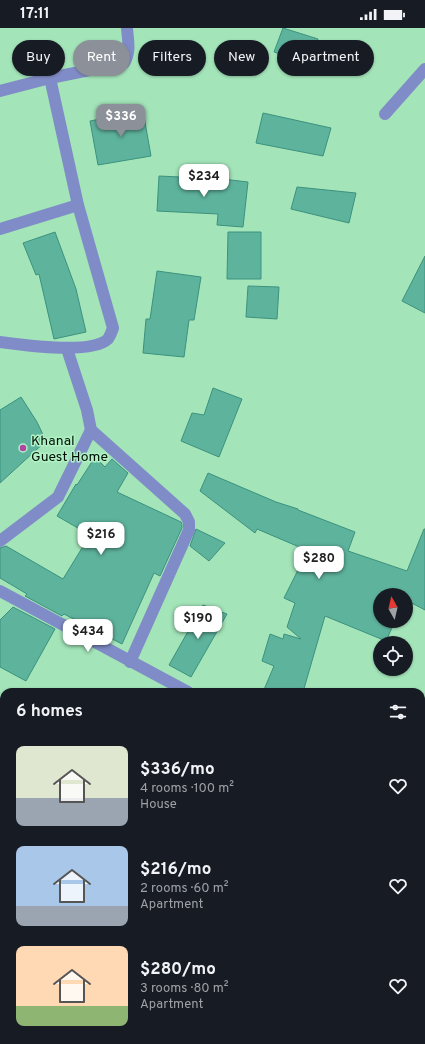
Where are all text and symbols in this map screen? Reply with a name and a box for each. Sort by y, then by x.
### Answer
text: 17:11 [20,5,50,24]
chip: Buy [12,40,65,76]
chip: Rent [73,40,130,76]
chip: Filters [138,40,206,76]
chip: New [214,40,269,76]
chip: Apartment [277,40,374,76]
pin: $336 [97,104,145,138]
text: $336 [105,109,137,125]
pin: $234 [180,164,228,198]
text: $234 [188,169,220,185]
place label: Khanal Guest Home [31,433,108,466]
marker: Khanal Guest Home [18,443,28,453]
pin: $216 [77,522,125,556]
text: $216 [87,527,115,543]
pin: $280 [295,546,343,580]
text: $280 [303,551,335,567]
north arrow [373,588,413,628]
map controls [373,588,413,676]
pin: $190 [174,606,222,640]
text: $190 [183,611,213,627]
pin: $434 [64,619,112,653]
text: $434 [72,624,104,640]
button: locate [373,636,413,676]
text: 6 homes [16,701,83,723]
icon: filters [387,701,409,723]
text: $336/mo [140,759,215,781]
icon: home [48,762,96,810]
icon: heart [387,775,409,797]
text: 4 rooms · 100 m² [140,781,234,797]
text: House [140,797,177,813]
text: $216/mo [140,859,211,881]
icon: home [48,862,96,910]
icon: heart [387,875,409,897]
text: 2 rooms · 60 m² [140,881,229,897]
text: Apartment [140,897,203,913]
text: $280/mo [140,959,216,981]
icon: home [48,962,96,1010]
icon: heart [387,975,409,997]
text: 3 rooms · 80 m² [140,981,228,997]
text: Apartment [140,997,203,1013]

